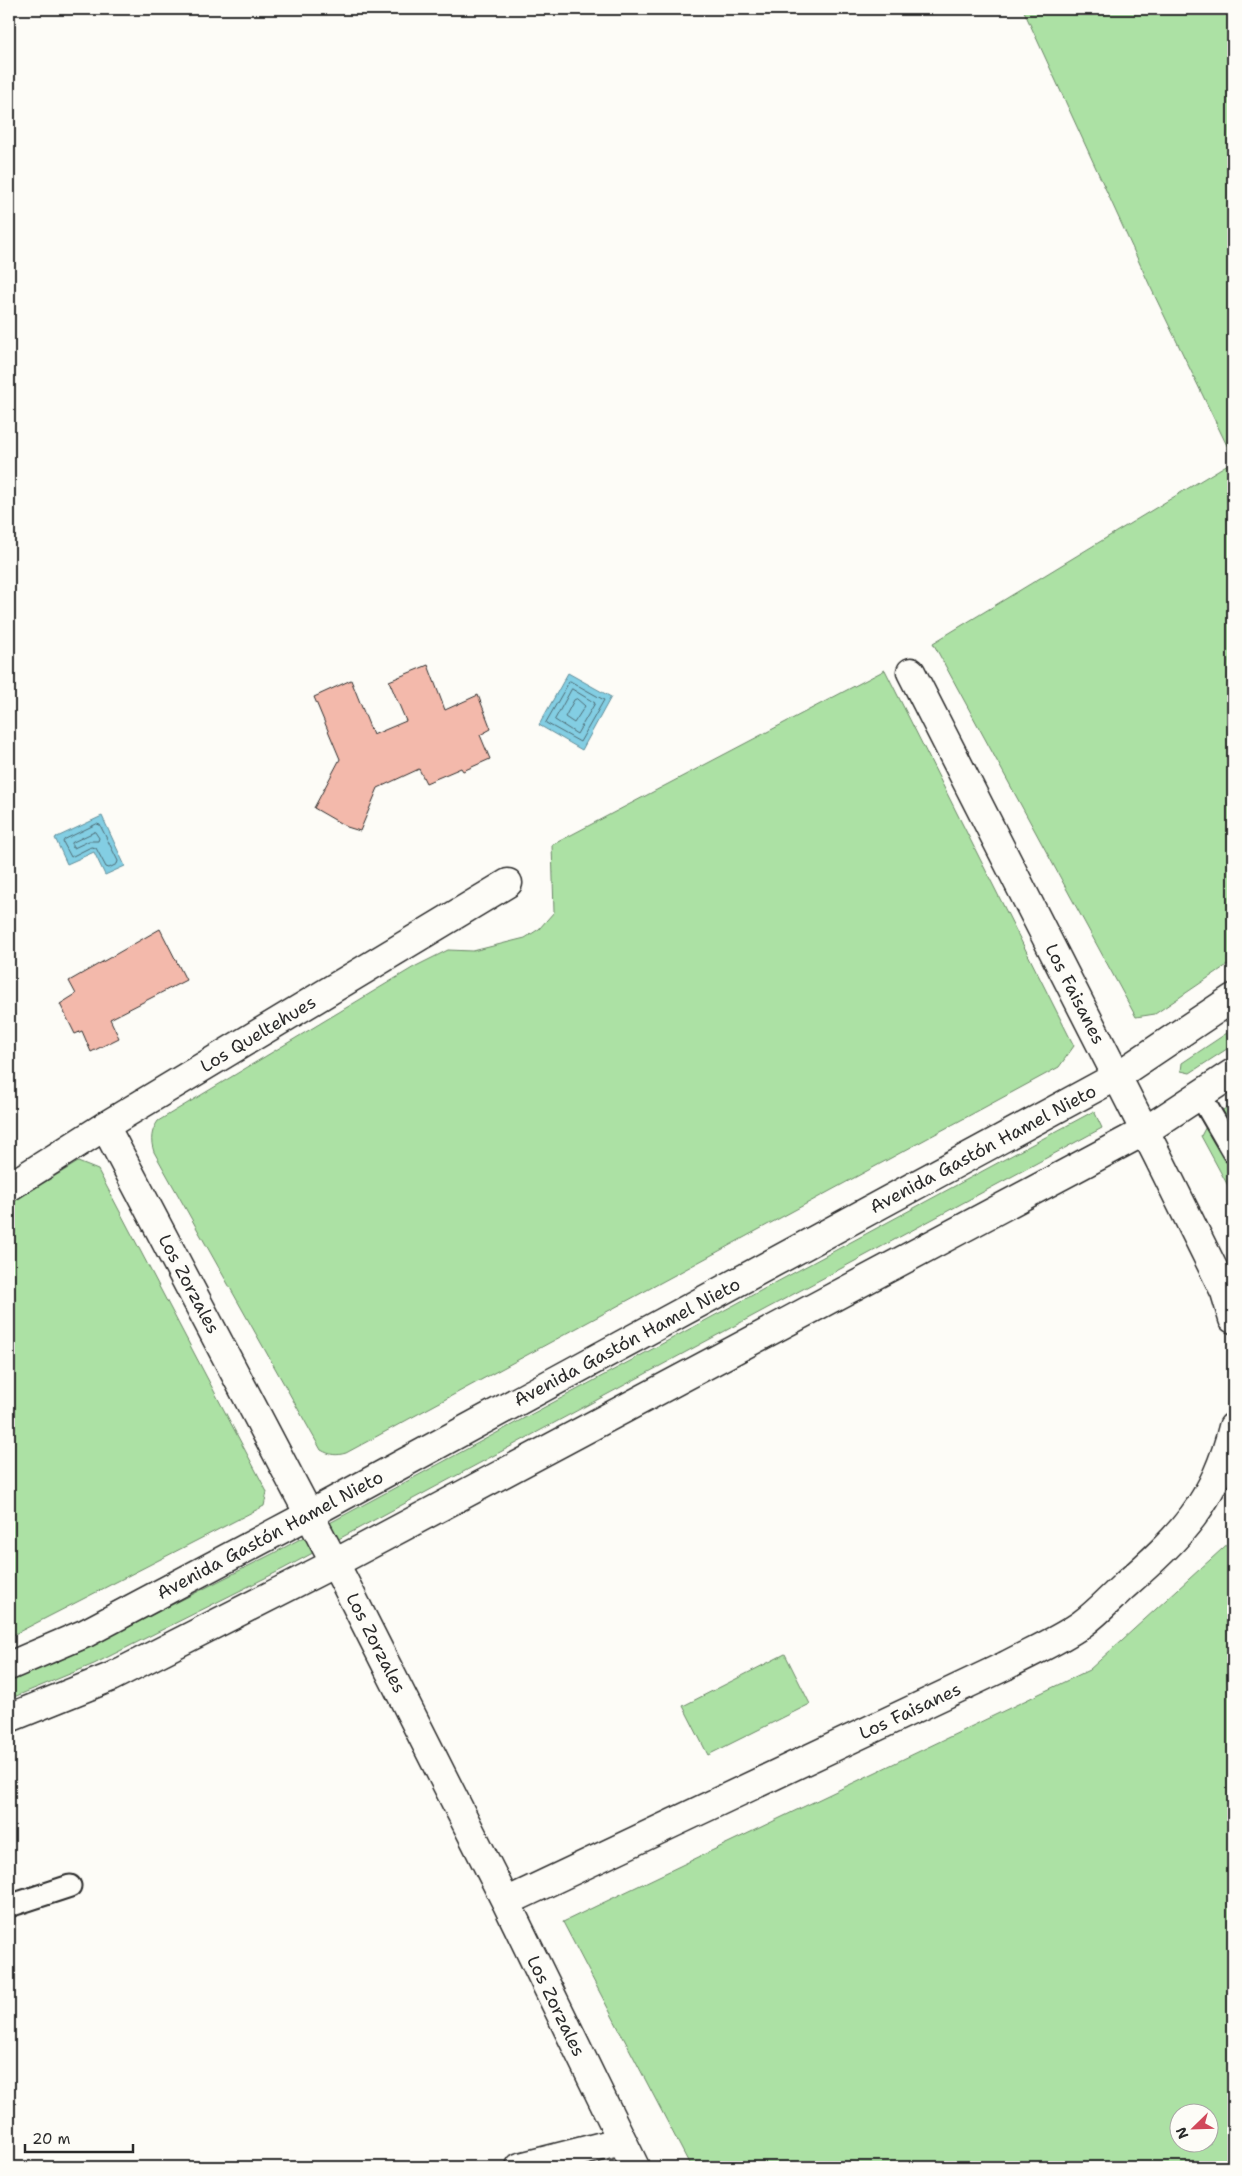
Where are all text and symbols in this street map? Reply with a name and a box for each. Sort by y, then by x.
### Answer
street label: Los Faisanes [1039,940,1111,1048]
street label: Los Queltehues [196,990,320,1078]
street label: Avenida Gastón Hamel Nieto [866,1079,1100,1219]
street label: Los Zorzales [153,1230,225,1338]
street label: Avenida Gastón Hamel Nieto [510,1272,744,1412]
street label: Avenida Gastón Hamel Nieto [153,1465,387,1605]
street label: Los Zorzales [340,1589,412,1697]
street label: Los Faisanes [855,1677,965,1745]
street label: Los Zorzales [521,1952,591,2060]
north arrow [1170,2104,1220,2154]
scale bar [25,2121,132,2153]
text: N [1172,2124,1192,2142]
text: 20 m [32,2129,71,2149]

